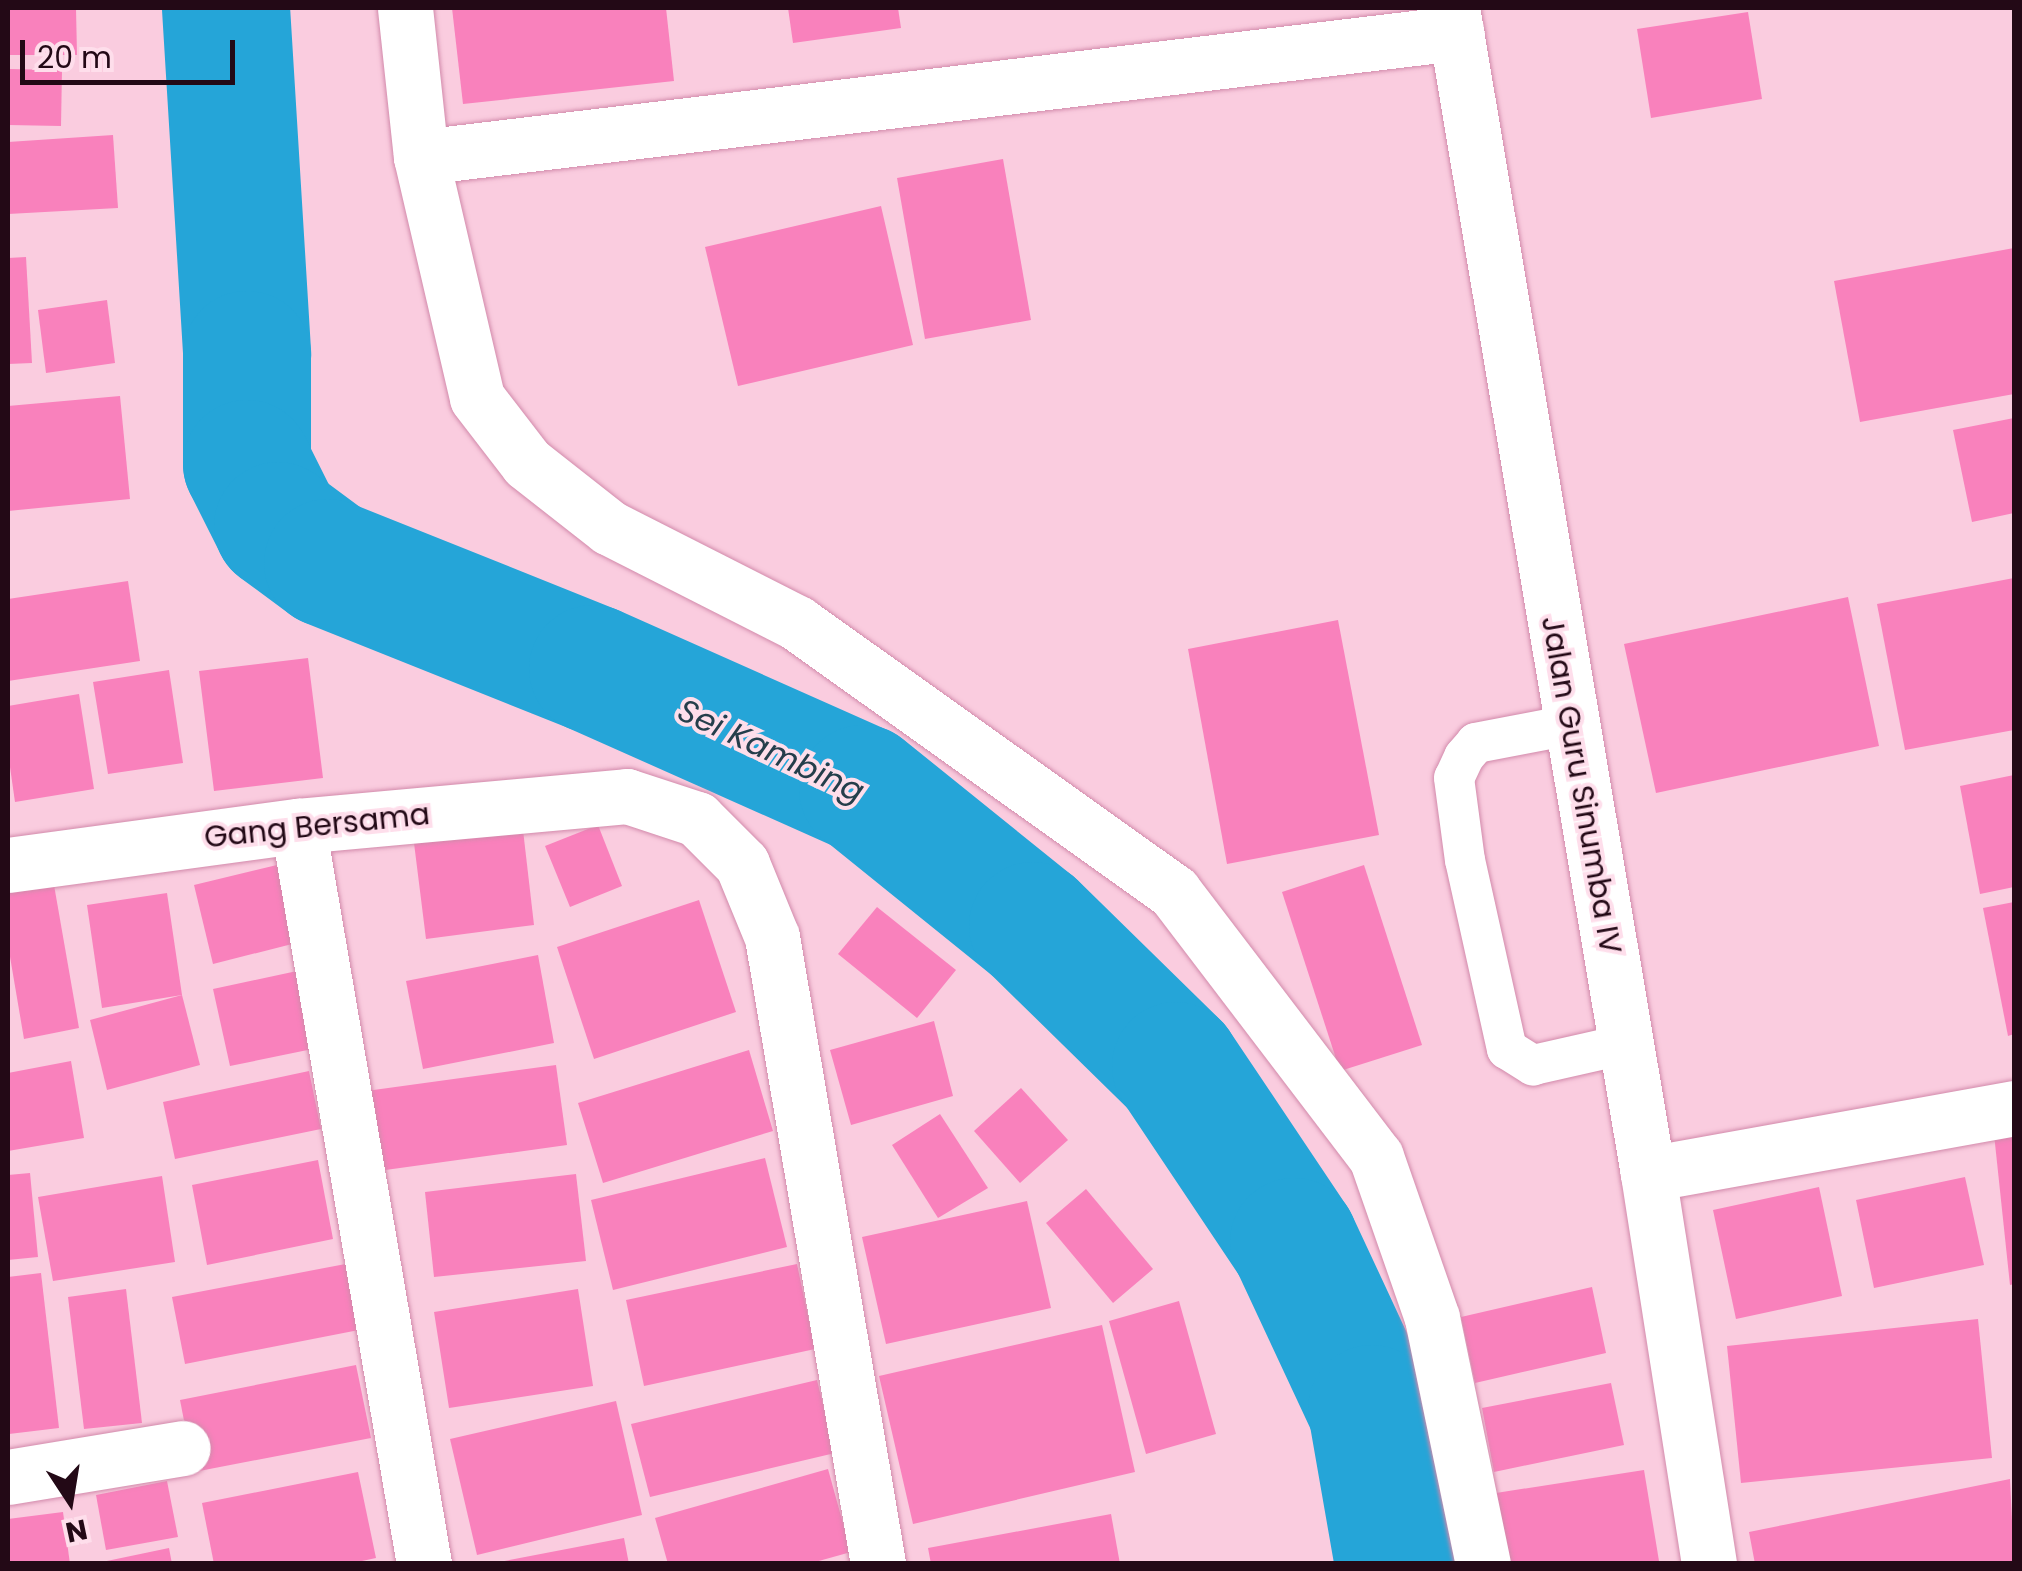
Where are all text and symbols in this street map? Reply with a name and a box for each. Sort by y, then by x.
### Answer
scale bar [25,20,240,82]
text: 20 m [37,36,112,79]
street label: Jalan Guru Sinumba IV [1534,613,1628,957]
water label: Sei Kambing [672,691,870,811]
street label: Gang Bersama [203,796,431,856]
north arrow [20,1451,120,1551]
text: N [62,1510,91,1552]

